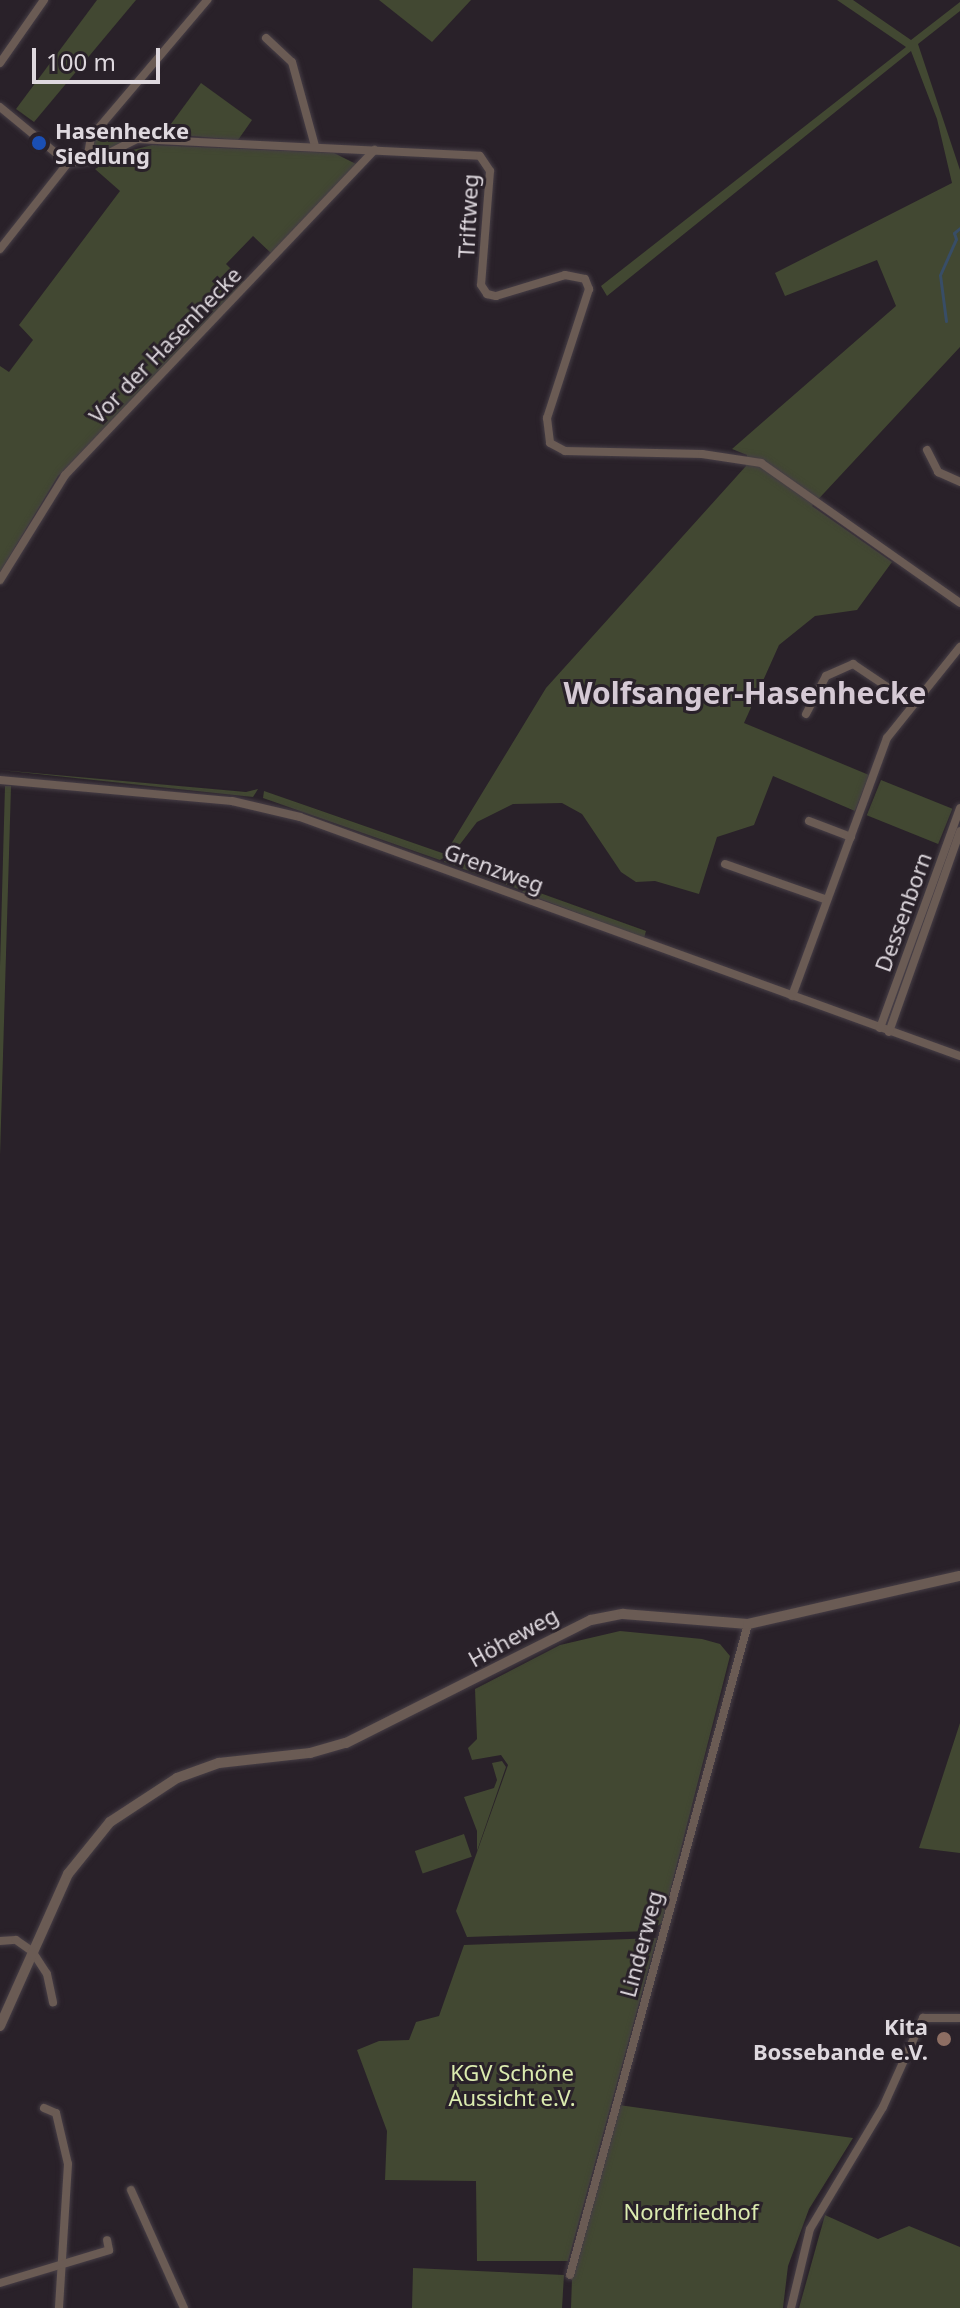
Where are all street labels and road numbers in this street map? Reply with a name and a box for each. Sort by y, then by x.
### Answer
street label: Triftweg [453,173,483,259]
street label: Vor der Hasenhecke [83,261,247,429]
street label: Grenzweg [441,838,547,898]
street label: Dessenborn [869,849,937,975]
street label: Höheweg [464,1602,562,1672]
street label: Linderweg [614,1888,668,2000]

